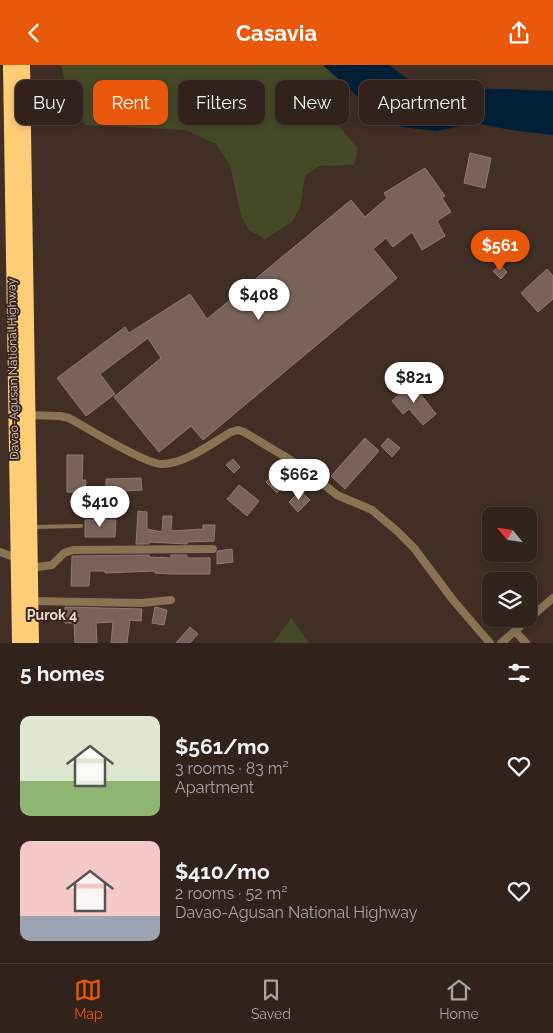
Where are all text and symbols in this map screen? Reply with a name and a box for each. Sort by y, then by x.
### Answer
icon: back [20,19,48,47]
icon: share [505,19,533,47]
text: Casavia [236,20,317,46]
chip: Buy [15,80,83,125]
chip: Rent [93,80,168,125]
chip: Filters [178,80,265,125]
chip: New [275,80,349,125]
chip: Apartment [359,80,484,125]
pin: $561 [470,229,530,272]
text: $561 [482,236,518,255]
street label: Davao-Agusan National Highway [4,277,22,460]
pin: $408 [229,279,289,321]
text: $408 [240,285,278,304]
pin: $821 [384,361,444,404]
text: $821 [396,368,432,387]
pin: $662 [269,459,329,501]
text: $662 [280,465,318,484]
pin: $410 [70,485,130,528]
text: $410 [81,492,119,511]
north arrow [482,507,538,563]
map controls [482,507,537,627]
button: layers [482,572,537,627]
district label: Purok 4 [27,607,77,623]
icon: filters [505,659,533,687]
text: 5 homes [20,661,105,686]
text: $561/mo [175,734,269,759]
icon: home [60,736,120,796]
icon: heart [505,752,533,780]
text: 3 rooms · 83 m² [175,759,289,778]
text: Apartment [175,778,254,797]
text: $410/mo [175,859,270,884]
icon: home [60,861,120,921]
icon: heart [505,877,533,905]
text: 2 rooms · 52 m² [175,884,287,903]
text: Davao-Agusan National Highway [175,903,417,922]
tab: Map [74,976,103,1022]
tab: Saved [251,976,291,1022]
tab: Home [439,976,479,1022]

